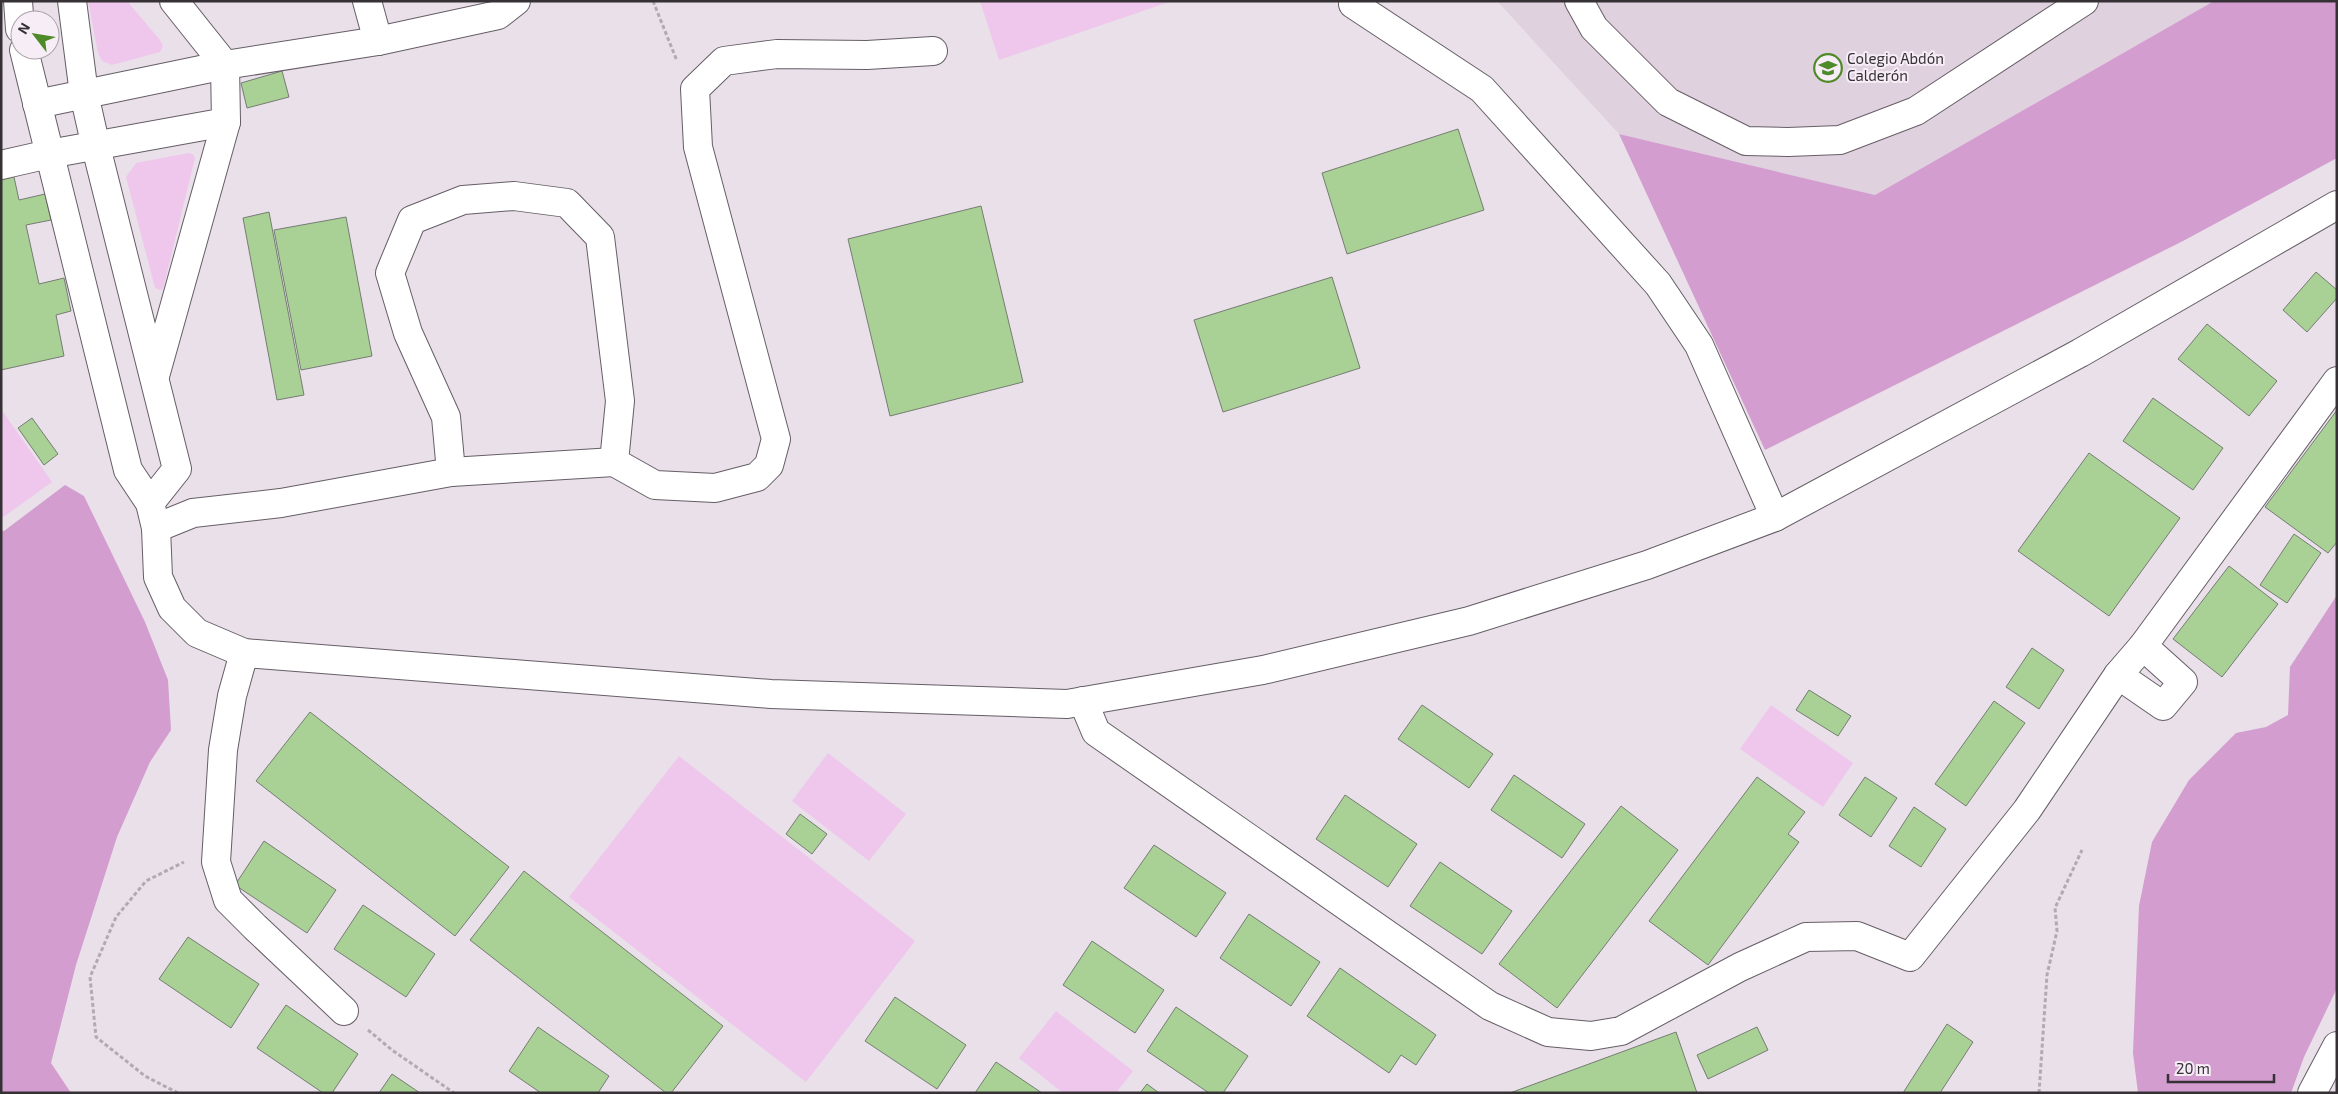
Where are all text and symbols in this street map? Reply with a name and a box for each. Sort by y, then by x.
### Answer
north arrow [10,10,60,60]
text: N [14,19,33,37]
place label: Colegio Abdón Calderón [1847,49,1944,84]
school or university icon: Colegio Abdón Calderón [1813,53,1843,83]
scale bar [2168,1052,2274,1084]
text: 20 m [2176,1059,2210,1077]

